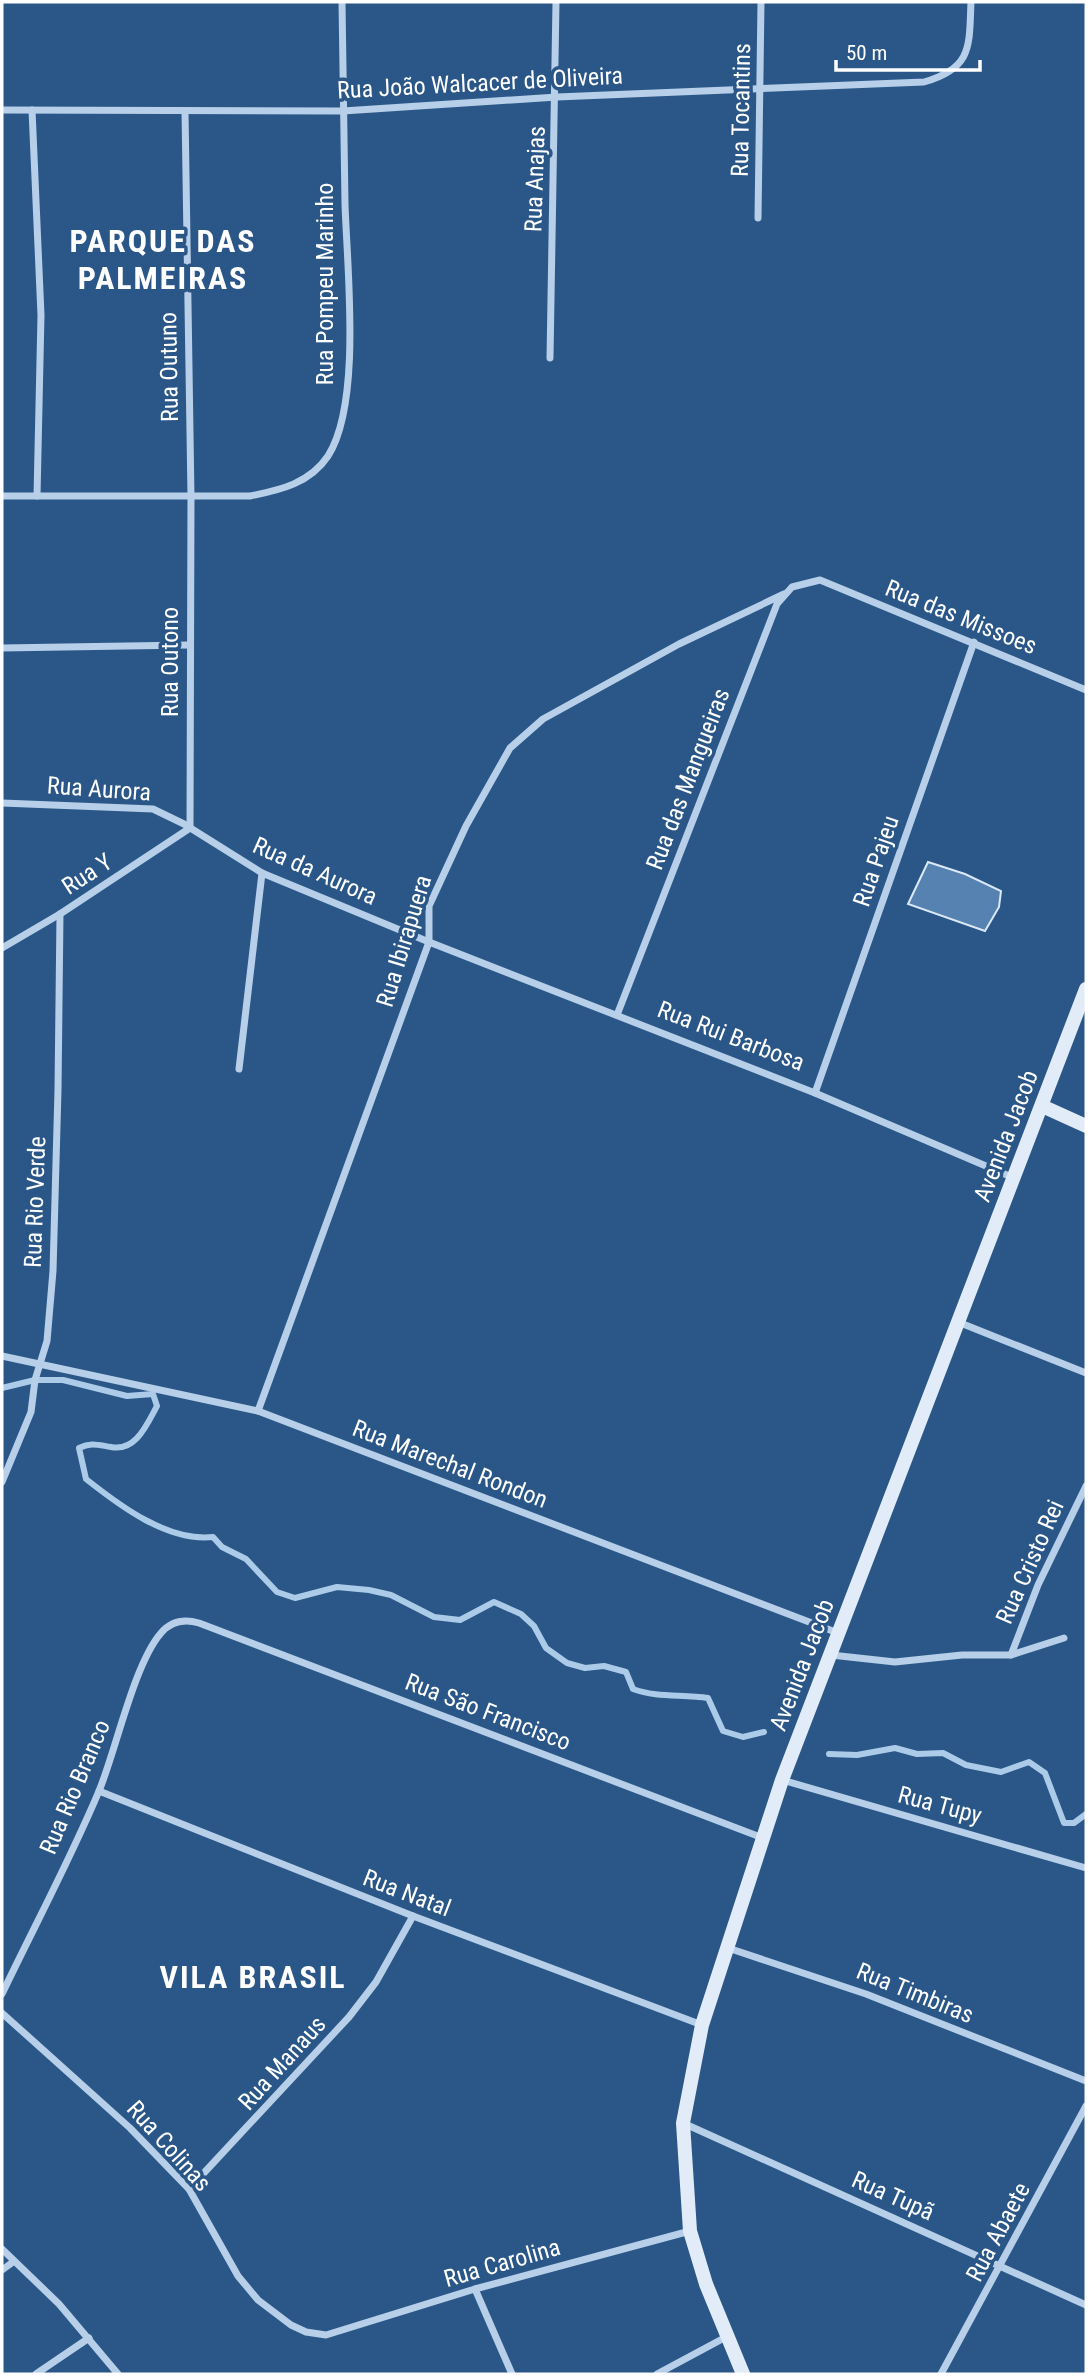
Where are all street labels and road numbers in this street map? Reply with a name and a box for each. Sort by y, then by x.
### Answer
street label: Rua Tocantins [726,43,756,177]
street label: Rua João Walcacer de Oliveira [336,62,624,104]
street label: Rua Anajas [519,125,551,233]
street label: Rua Pompeu Marinho [311,183,339,385]
street label: Rua Outuno [154,312,184,422]
street label: Rua das Missoes [881,574,1041,660]
street label: Rua Outono [156,607,184,717]
street label: Rua das Mangueiras [641,684,735,874]
street label: Rua Aurora [46,771,152,807]
street label: Rua Pajeu [847,812,905,910]
street label: Rua da Aurora [249,831,381,911]
street label: Rua Y [57,847,118,900]
street label: Rua Ibirapuera [371,872,437,1010]
street label: Rua Rui Barbosa [654,995,808,1077]
street label: Avenida Jacob [968,1066,1044,1206]
street label: Rua Rio Verde [19,1136,51,1268]
street label: Rua Marechal Rondon [349,1414,551,1514]
street label: Rua Cristo Rei [990,1496,1070,1628]
street label: Avenida Jacob [764,1595,840,1735]
street label: Rua São Francisco [401,1668,575,1756]
street label: Rua Rio Branco [34,1716,116,1858]
street label: Rua Tupy [895,1780,985,1830]
street label: Rua Natal [359,1863,455,1923]
street label: Rua Timbiras [852,1957,978,2029]
street label: Rua Manaus [233,2010,331,2116]
street label: Rua Colinas [121,2095,217,2197]
street label: Rua Tupã [847,2165,939,2227]
street label: Rua Abaete [960,2178,1036,2286]
street label: Rua Carolina [441,2233,563,2293]

